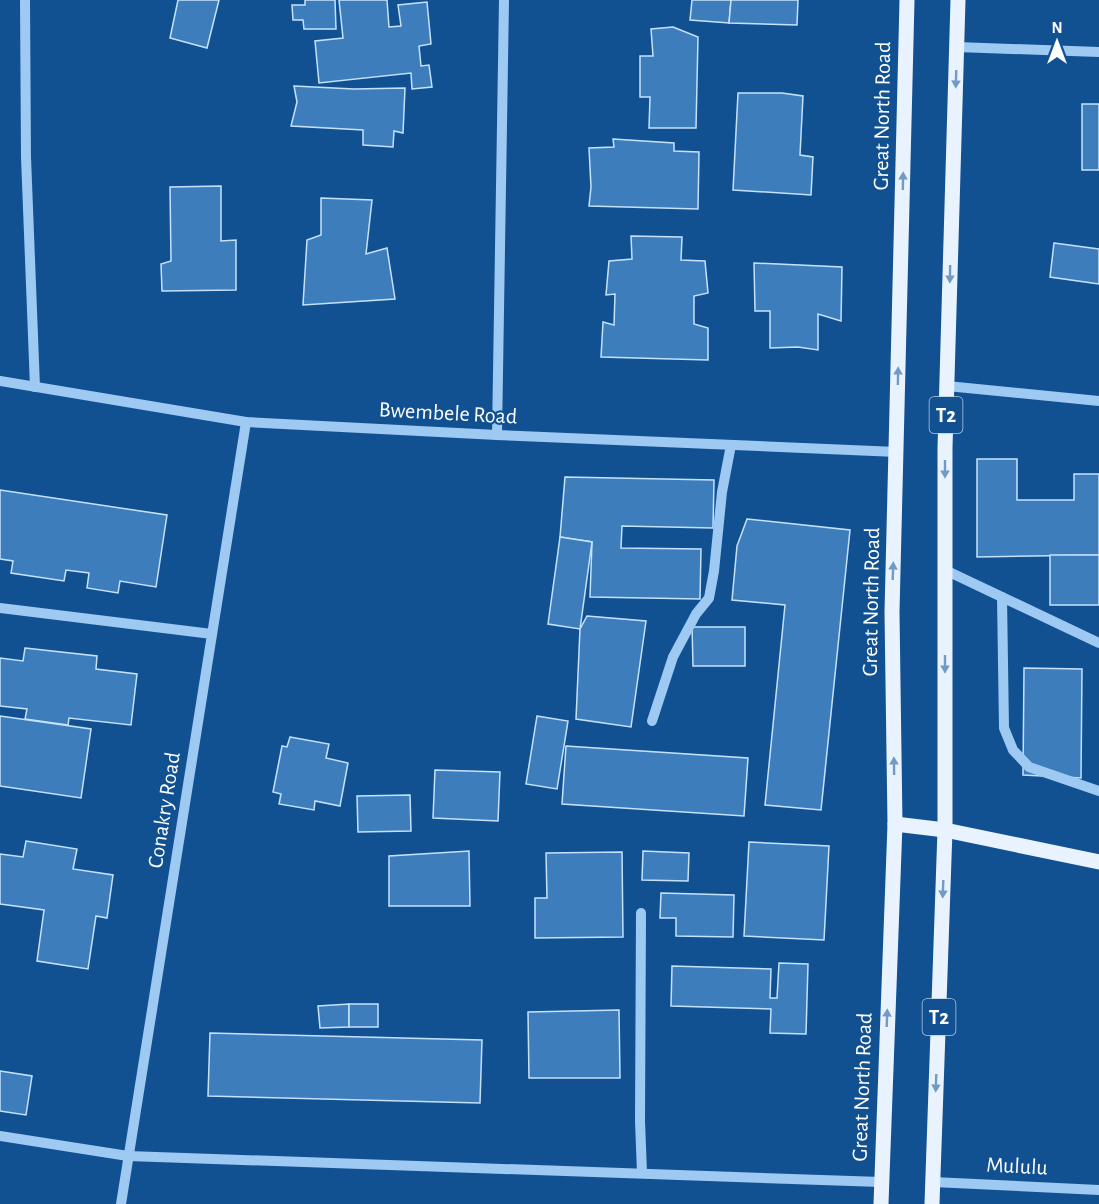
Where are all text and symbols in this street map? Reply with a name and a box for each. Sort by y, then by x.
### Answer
north arrow [1027,12,1087,72]
text: N [1051,20,1063,36]
street label: Great North Road [870,41,894,191]
one-way arrow [951,70,960,89]
one-way arrow [898,171,908,190]
one-way arrow [945,265,954,284]
one-way arrow [894,366,903,385]
road number: T2 [930,397,962,433]
street label: Bwembele Road [378,398,518,428]
one-way arrow [940,460,950,479]
street label: Great North Road [859,527,883,677]
one-way arrow [888,561,898,580]
one-way arrow [940,655,950,674]
street label: Conakry Road [144,750,184,870]
one-way arrow [889,756,899,775]
one-way arrow [939,879,948,898]
road number: T2 [922,999,956,1035]
one-way arrow [883,1009,892,1028]
street label: Great North Road [848,1012,876,1162]
one-way arrow [932,1074,941,1093]
street label: Mululu [986,1153,1048,1179]

